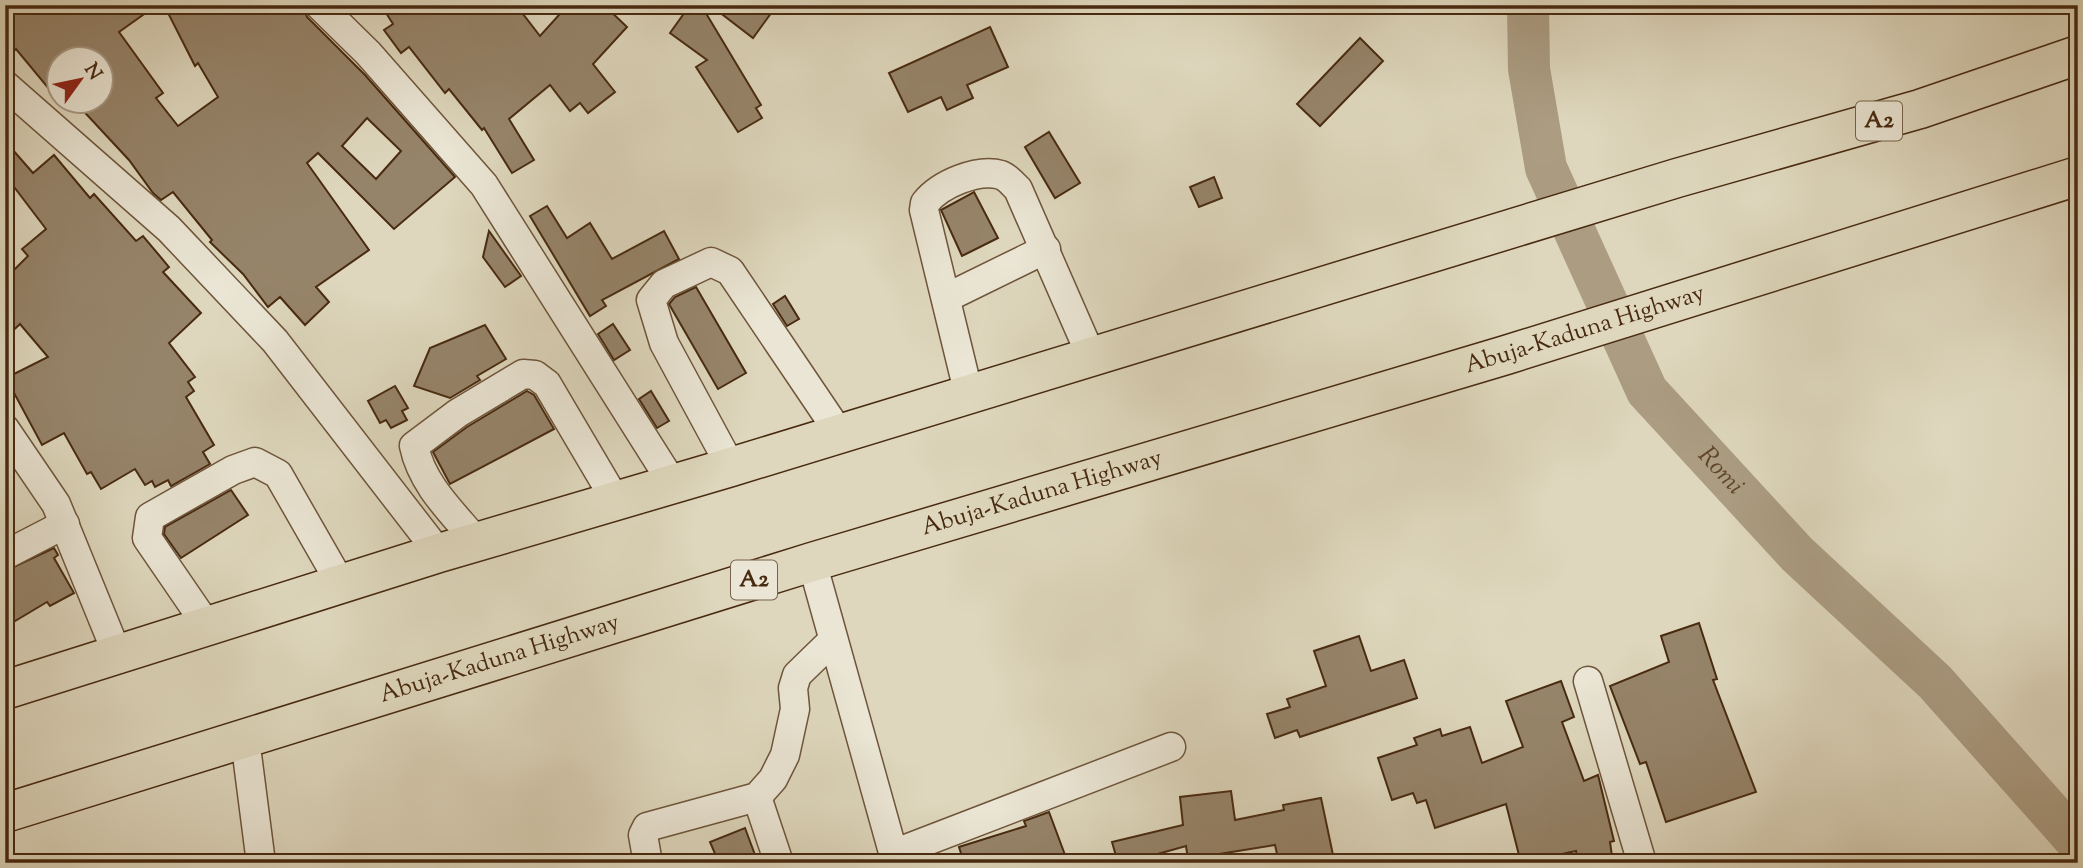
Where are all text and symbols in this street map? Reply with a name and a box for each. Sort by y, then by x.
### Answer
north arrow [46,46,116,116]
text: N [77,58,108,86]
road number: A2 [1856,102,1902,140]
street label: Abuja-Kaduna Highway [1461,277,1709,383]
water label: Romi [1689,439,1753,503]
street label: Abuja-Kaduna Highway [917,441,1166,545]
road number: A2 [731,560,777,600]
street label: Abuja-Kaduna Highway [375,606,624,712]

